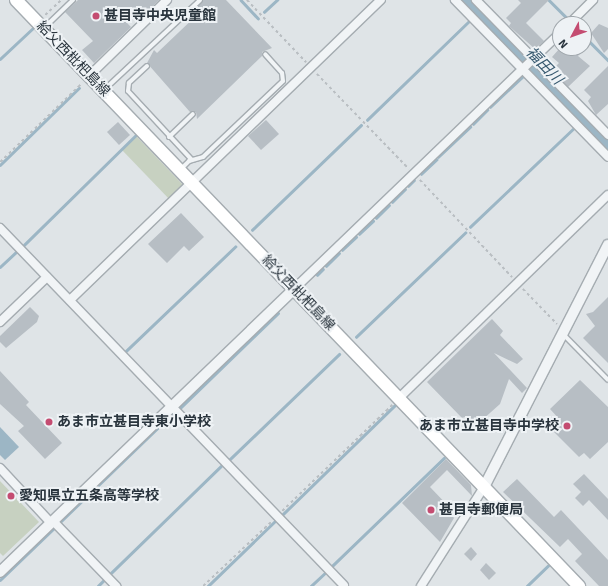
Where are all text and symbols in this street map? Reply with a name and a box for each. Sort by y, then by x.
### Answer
place label: 甚目寺中央児童館 [104,8,216,24]
marker: 甚目寺中央児童館 [91,11,101,21]
north arrow [552,16,592,56]
street label: 給父西枇杷島線 [33,18,113,100]
text: N [556,36,571,51]
water label: 福田川 [522,44,566,88]
street label: 給父西枇杷島線 [258,252,338,334]
place label: あま市立甚目寺東小学校 [57,414,211,430]
marker: あま市立甚目寺東小学校 [44,417,54,427]
place label: あま市立甚目寺中学校 [419,418,559,434]
marker: あま市立甚目寺中学校 [562,421,572,431]
place label: 愛知県立五条高等学校 [19,488,159,504]
marker: 愛知県立五条高等学校 [6,491,16,501]
place label: 甚目寺郵便局 [439,502,523,518]
marker: 甚目寺郵便局 [426,505,436,515]

